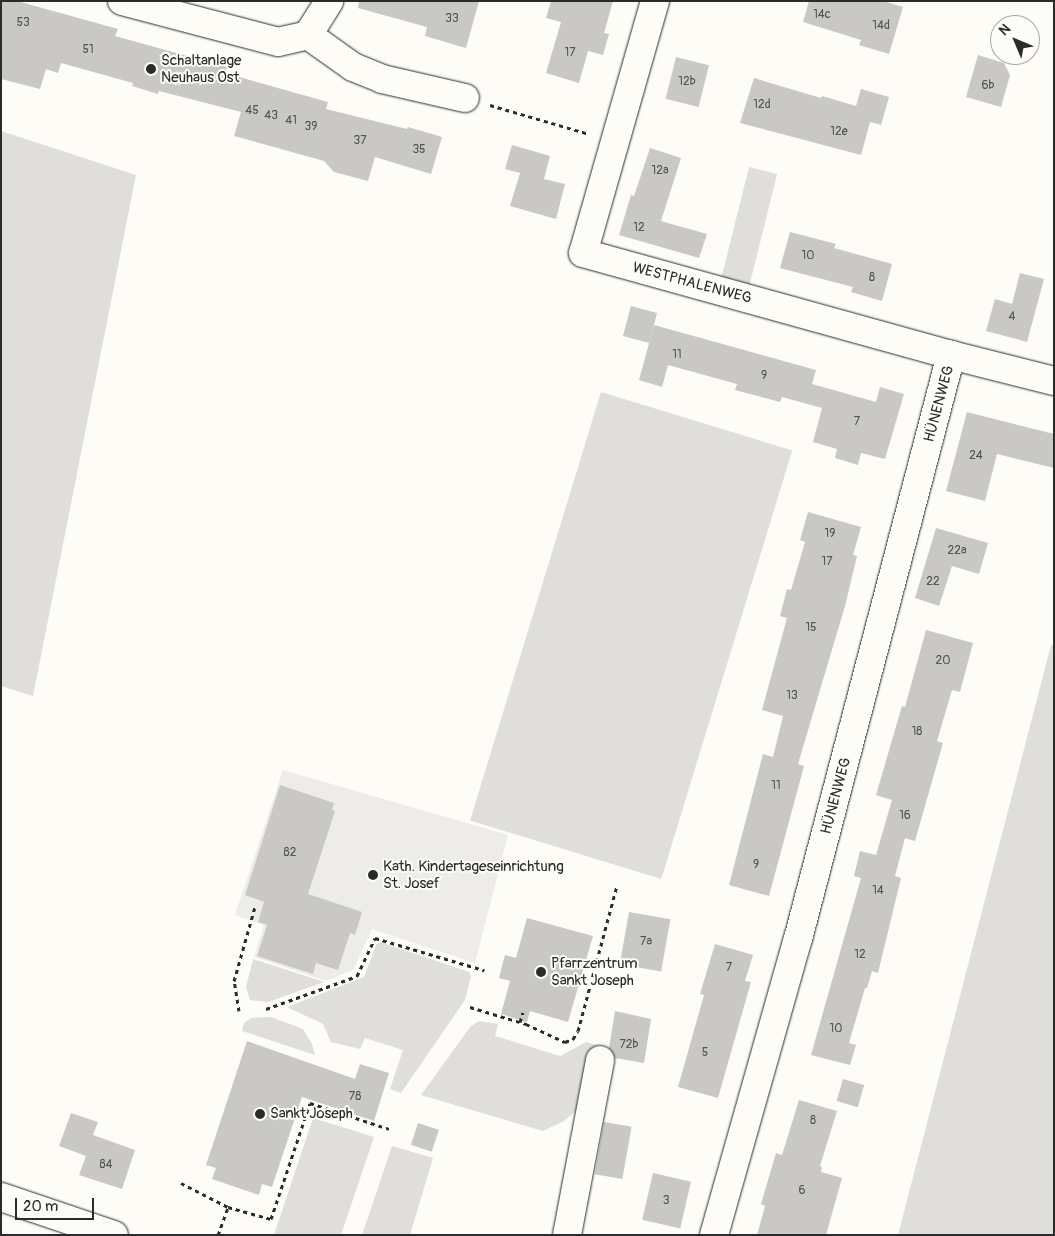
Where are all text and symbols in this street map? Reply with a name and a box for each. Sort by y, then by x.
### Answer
house number: 14c [813,8,831,22]
house number: 33 [445,12,459,26]
north arrow [990,15,1040,65]
house number: 53 [16,16,30,30]
house number: 14d [872,19,890,33]
text: N [995,20,1014,39]
house number: 51 [82,43,94,57]
house number: 17 [564,46,576,60]
place label: Schaltanlage Neuhaus Ost [161,51,241,86]
marker: Schaltanlage Neuhaus Ost [145,63,157,75]
house number: 12b [678,75,696,89]
house number: 6b [982,79,994,93]
house number: 12d [753,98,771,112]
house number: 45 [245,104,259,118]
house number: 43 [264,109,278,123]
house number: 41 [285,114,297,128]
house number: 39 [305,120,317,134]
house number: 12e [830,125,848,139]
house number: 37 [353,134,367,148]
house number: 35 [412,143,426,157]
house number: 12a [652,164,668,178]
house number: 12 [633,221,645,235]
house number: 10 [802,249,814,263]
street label: WESTPHALENWEG [631,258,753,308]
house number: 8 [869,271,875,285]
house number: 4 [1009,310,1015,324]
house number: 11 [672,348,682,362]
street label: HÜNENWEG [920,364,958,444]
house number: 9 [761,369,767,383]
house number: 7 [854,415,860,429]
house number: 24 [969,449,983,463]
house number: 19 [825,527,835,541]
house number: 22a [948,544,966,558]
house number: 17 [821,555,833,569]
house number: 22 [926,575,940,589]
house number: 15 [805,621,817,635]
house number: 20 [936,654,950,668]
house number: 13 [786,689,798,703]
house number: 18 [912,725,922,739]
street label: HÜNENWEG [817,756,855,836]
house number: 11 [771,779,781,793]
house number: 16 [899,809,911,823]
house number: 82 [284,846,296,860]
place label: Kath. Kindertageseinrichtung St. Josef [383,857,564,892]
house number: 9 [753,858,759,872]
marker: Kath. Kindertageseinrichtung St. Josef [367,869,379,881]
house number: 14 [872,884,884,898]
house number: 7a [640,935,652,949]
house number: 12 [854,948,866,962]
place label: Pfarrzentrum Sankt Joseph [551,954,638,989]
house number: 7 [726,961,732,975]
marker: Pfarrzentrum Sankt Joseph [535,966,547,978]
house number: 10 [830,1022,842,1036]
house number: 72b [620,1038,638,1052]
house number: 5 [702,1046,708,1060]
house number: 78 [349,1090,361,1104]
place label: Sankt Joseph [270,1105,353,1123]
marker: Sankt Joseph [254,1108,266,1120]
house number: 8 [810,1114,816,1128]
house number: 84 [99,1158,113,1172]
house number: 6 [799,1184,805,1198]
scale bar [18,1188,96,1220]
house number: 3 [663,1194,669,1208]
text: 20 m [23,1197,58,1216]

